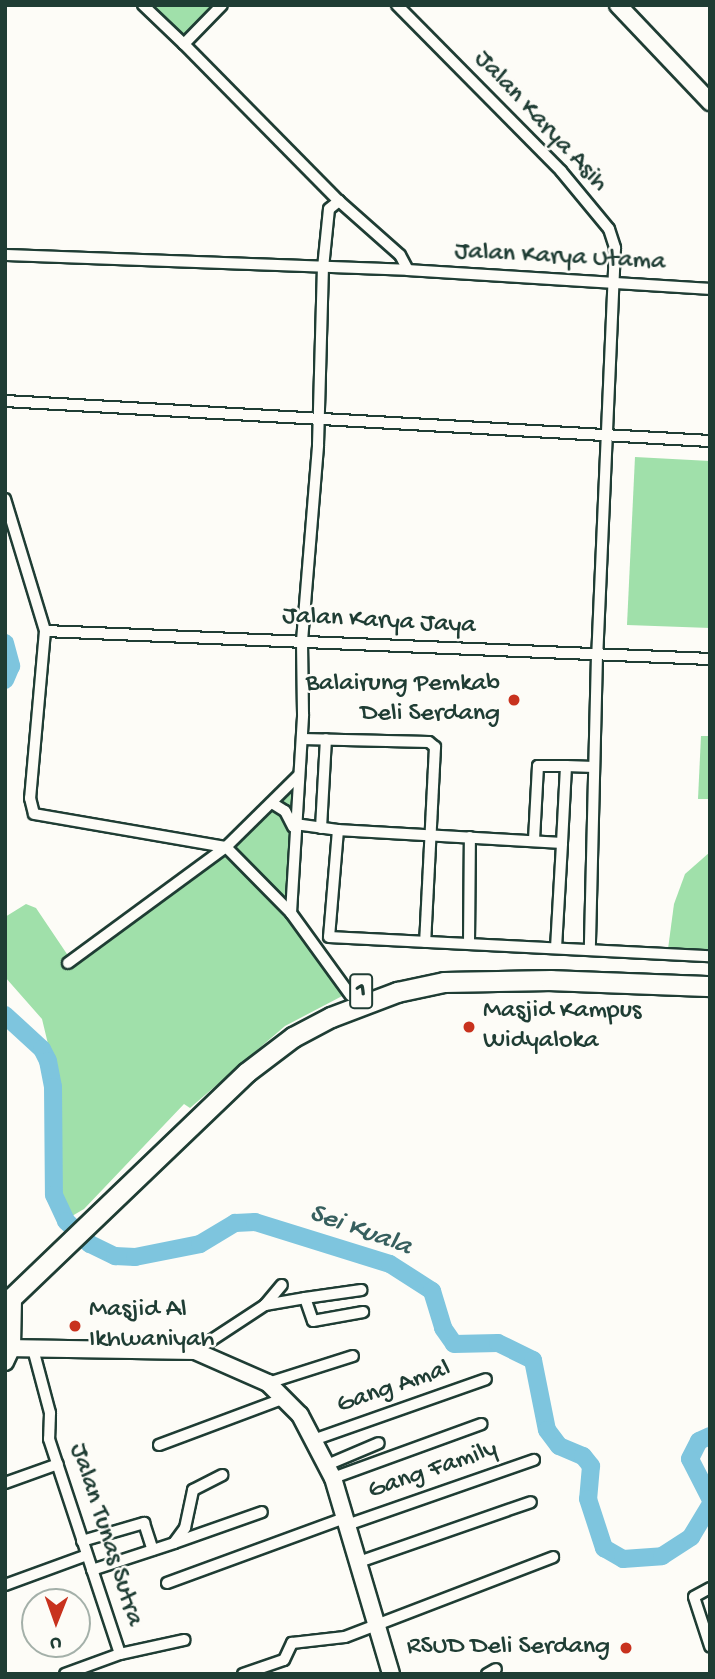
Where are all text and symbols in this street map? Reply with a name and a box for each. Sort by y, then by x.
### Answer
street label: Jalan Karya Asih [466,45,614,199]
street label: Jalan Karya Utama [454,237,666,279]
street label: Jalan Karya Jaya [281,601,477,643]
place label: Balairung Pemkab Deli Serdang [306,669,500,730]
marker: Balairung Pemkab Deli Serdang [506,692,522,708]
road number: 1 [349,971,373,1012]
place label: Masjid Kampus Widyaloka [483,996,641,1058]
marker: Masjid Kampus Widyaloka [461,1019,477,1035]
water label: Sei Kuala [304,1197,416,1265]
place label: Masjid Al Ikhwaniyah [89,1295,215,1356]
marker: Masjid Al Ikhwaniyah [67,1318,83,1334]
street label: Gang Amal [333,1354,455,1422]
street label: Gang Family [364,1434,502,1508]
street label: Jalan Tunas Sutra [61,1440,149,1630]
north arrow [21,1588,91,1658]
text: U [50,1631,61,1654]
place label: RSUD Deli Serdang [407,1632,610,1664]
marker: RSUD Deli Serdang [616,1638,636,1658]

